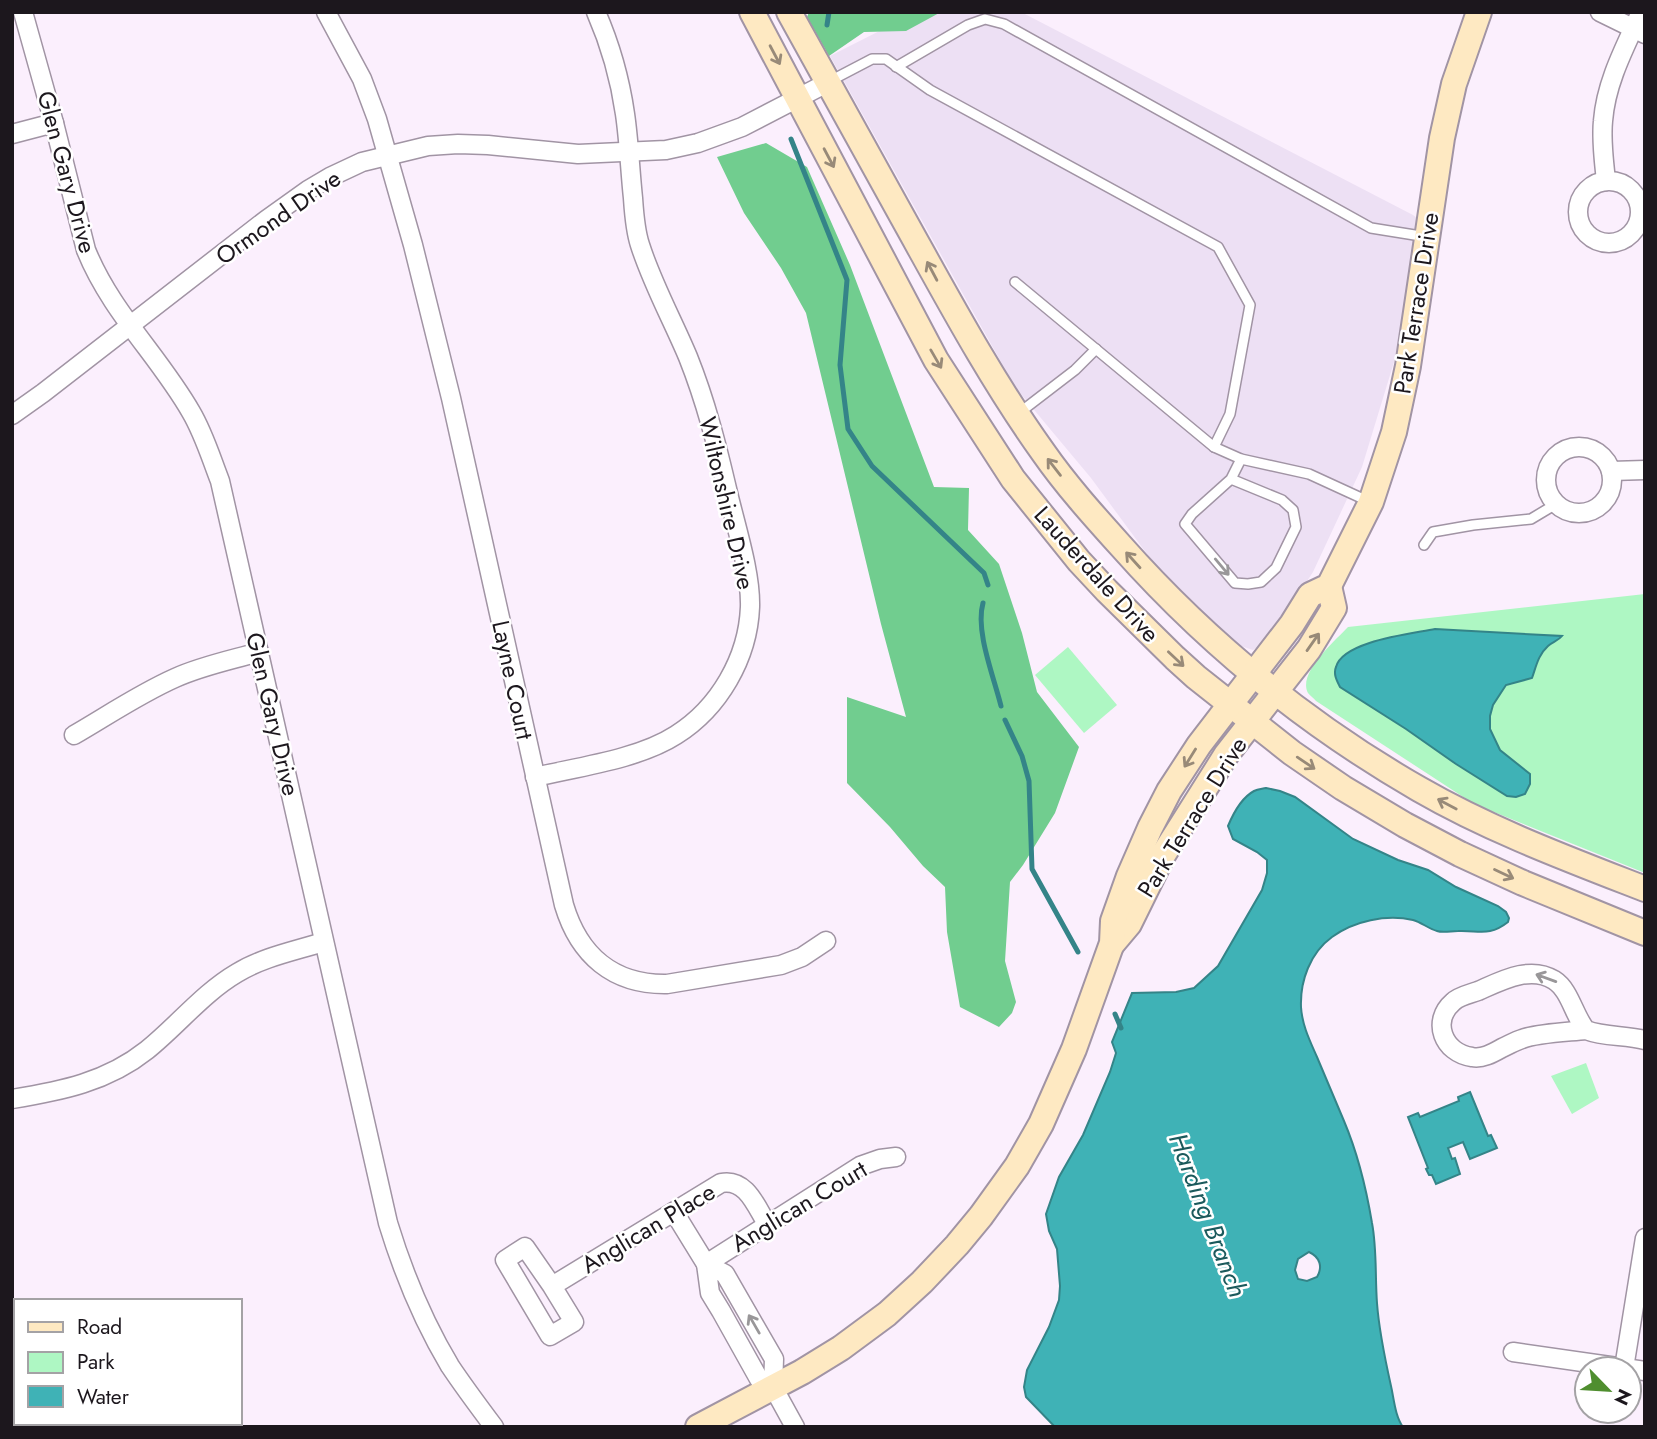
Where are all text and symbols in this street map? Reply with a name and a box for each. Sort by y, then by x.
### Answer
one-way arrow [768,44,782,65]
street label: Glen Gary Drive [29,87,105,257]
one-way arrow [823,147,836,168]
street label: Ormond Drive [208,161,348,273]
street label: Park Terrace Drive [1384,210,1448,396]
one-way arrow [925,261,939,282]
one-way arrow [929,349,943,369]
street label: Wiltonshire Drive [690,413,764,593]
one-way arrow [1047,458,1062,476]
street label: Lauderdale Drive [1026,498,1168,650]
one-way arrow [1125,551,1141,569]
one-way arrow [1214,558,1230,576]
street label: Layne Court [483,617,543,743]
street label: Glen Gary Drive [237,629,309,799]
one-way arrow [1306,633,1320,652]
one-way arrow [1167,650,1184,667]
street label: Park Terrace Drive [1129,730,1255,904]
one-way arrow [1182,748,1196,768]
one-way arrow [1296,756,1315,770]
one-way arrow [1437,797,1458,811]
one-way arrow [1493,868,1514,882]
one-way arrow [1535,971,1557,983]
water label: Harding Branch [1159,1127,1257,1303]
street label: Anglican Court [724,1152,874,1260]
street label: Anglican Place [574,1174,722,1282]
legend [14,1299,242,1425]
text: Road [77,1312,122,1342]
one-way arrow [747,1315,761,1335]
text: Park [77,1347,115,1377]
north arrow [1573,1355,1643,1425]
text: Water [77,1382,130,1412]
text: N [1608,1384,1638,1410]

